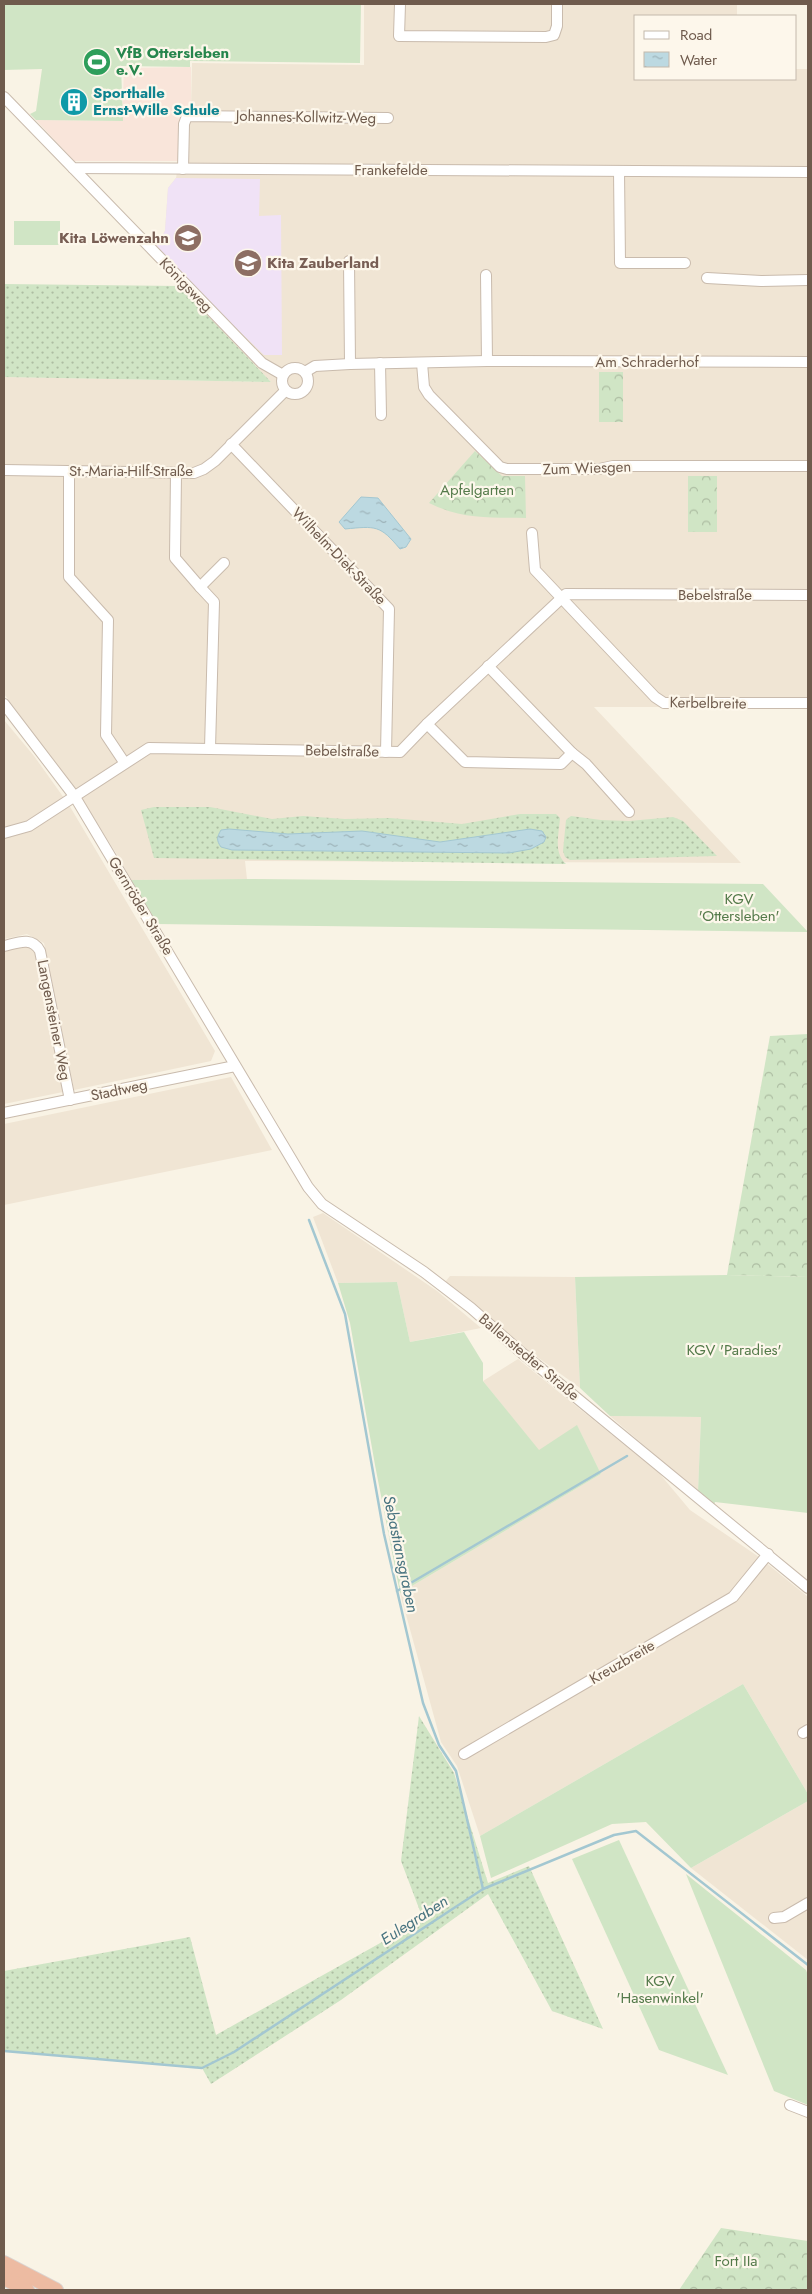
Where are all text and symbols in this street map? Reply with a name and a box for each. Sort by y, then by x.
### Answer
legend [634,15,797,80]
text: Road [680,24,712,46]
place label: VfB Ottersleben e.V. [115,42,229,81]
sports icon: VfB Ottersleben e.V. [82,47,112,77]
text: Water [680,49,718,71]
place label: Sporthalle Ernst-Wille Schule [93,82,220,121]
building icon: Sporthalle Ernst-Wille Schule [59,87,89,117]
street label: Johannes-Kollwitz-Weg [234,105,376,129]
street label: Frankefelde [354,159,428,181]
school or university icon: Kita Löwenzahn [173,223,203,253]
place label: Kita Löwenzahn [59,227,169,249]
school or university icon: Kita Zauberland [233,248,263,278]
place label: Kita Zauberland [267,252,379,274]
street label: Königsweg [154,253,218,317]
street label: Am Schraderhof [595,351,699,373]
street label: Zum Wiesgen [542,455,632,481]
street label: St.-Maria-Hilf-Straße [69,460,193,482]
park label: Apfelgarten [440,479,514,501]
street label: Wilhelm-Diek-Straße [287,502,392,610]
street label: Bebelstraße [678,584,752,606]
street label: Kerbelbreite [669,691,747,715]
street label: Bebelstraße [305,739,379,763]
street label: Gernröder Straße [103,852,179,960]
park label: KGV 'Ottersleben' [699,888,779,927]
street label: Langensteiner Weg [32,958,76,1082]
street label: Stadtweg [89,1073,149,1107]
street label: Ballenstedter Straße [474,1308,584,1406]
park label: KGV 'Paradies' [687,1339,781,1361]
water label: Sebastiansgraben [377,1493,425,1615]
street label: Kreuzbreite [585,1634,659,1690]
water label: Eulegraben [376,1890,452,1950]
park label: KGV 'Hasenwinkel' [616,1970,704,2009]
park label: Fort IIa [714,2250,758,2272]

